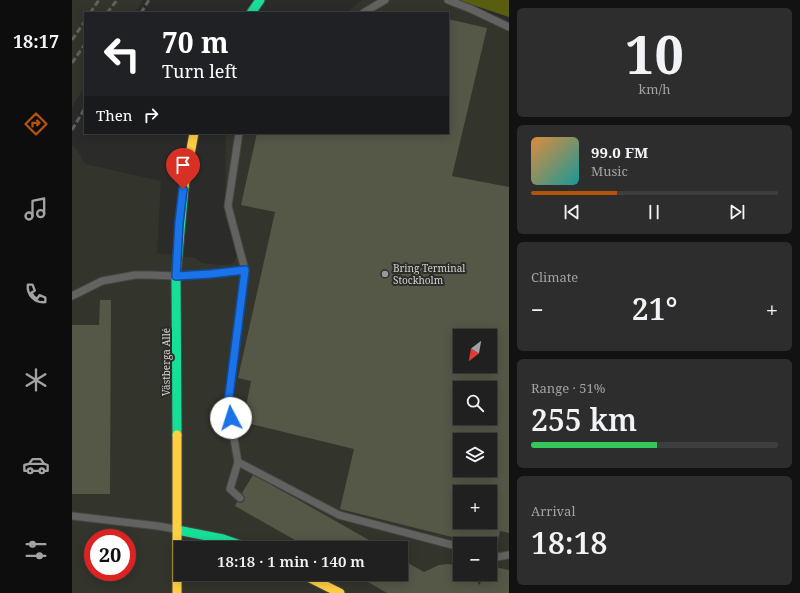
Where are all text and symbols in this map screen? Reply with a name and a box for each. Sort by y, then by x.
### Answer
text: 10 [625,18,684,89]
text: 70 m [162,23,229,61]
icon: left [96,28,148,80]
text: 18:17 [13,29,59,53]
text: Turn left [162,59,237,83]
text: km/h [639,80,670,98]
icon: right [140,104,162,126]
text: Then [96,105,132,125]
icon: directions [22,110,50,138]
text: 99.0 FM [591,142,648,162]
pin [166,148,200,189]
icon: arrive [172,154,194,176]
text: Music [591,162,628,180]
icon: music [22,195,50,223]
icon: previous [561,201,583,223]
icon: pause [643,201,665,223]
icon: next [726,201,748,223]
place label: Bring Terminal Stockholm [393,261,465,287]
text: Climate [531,268,578,286]
marker: Bring Terminal Stockholm [380,269,390,279]
icon: phone [22,280,50,308]
text: 21° [632,288,678,329]
text: − [531,294,544,324]
text: + [766,294,778,324]
street label: Västberga Allé [159,328,173,396]
north arrow [453,329,497,373]
map controls [453,329,497,581]
icon: climate [22,366,50,394]
text: Range · 51% [531,379,605,397]
button: search [453,381,497,425]
position arrow [210,397,252,439]
text: 255 km [531,399,637,440]
button: layers [453,433,497,477]
icon: car [22,451,50,479]
button: + [453,485,497,529]
text: Arrival [531,502,575,520]
text: 18:18 [531,522,607,563]
speed limit sign: 20 [84,529,136,581]
icon: filters [22,536,50,564]
button: − [453,537,497,581]
text: 18:18 · 1 min · 140 m [217,551,365,571]

